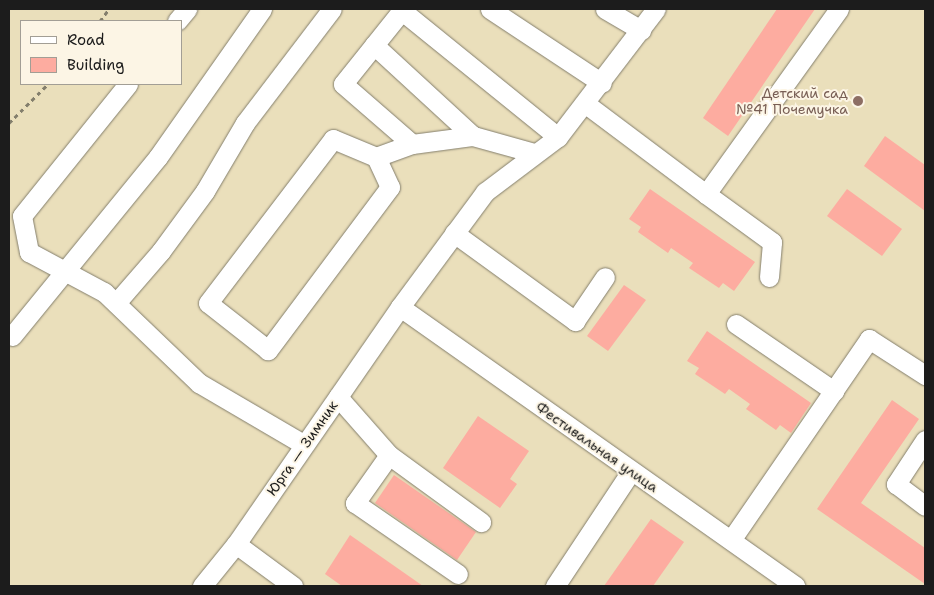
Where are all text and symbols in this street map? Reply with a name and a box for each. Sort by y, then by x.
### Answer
legend [20,20,182,85]
text: Road [67,30,105,50]
text: Building [67,55,124,75]
place label: Детский сад №41 Почемучка [736,85,848,118]
marker: Детский сад №41 Почемучка [852,95,864,107]
street label: Юрга — Зимник [263,397,341,499]
street label: Фестивальная улица [533,398,661,496]

